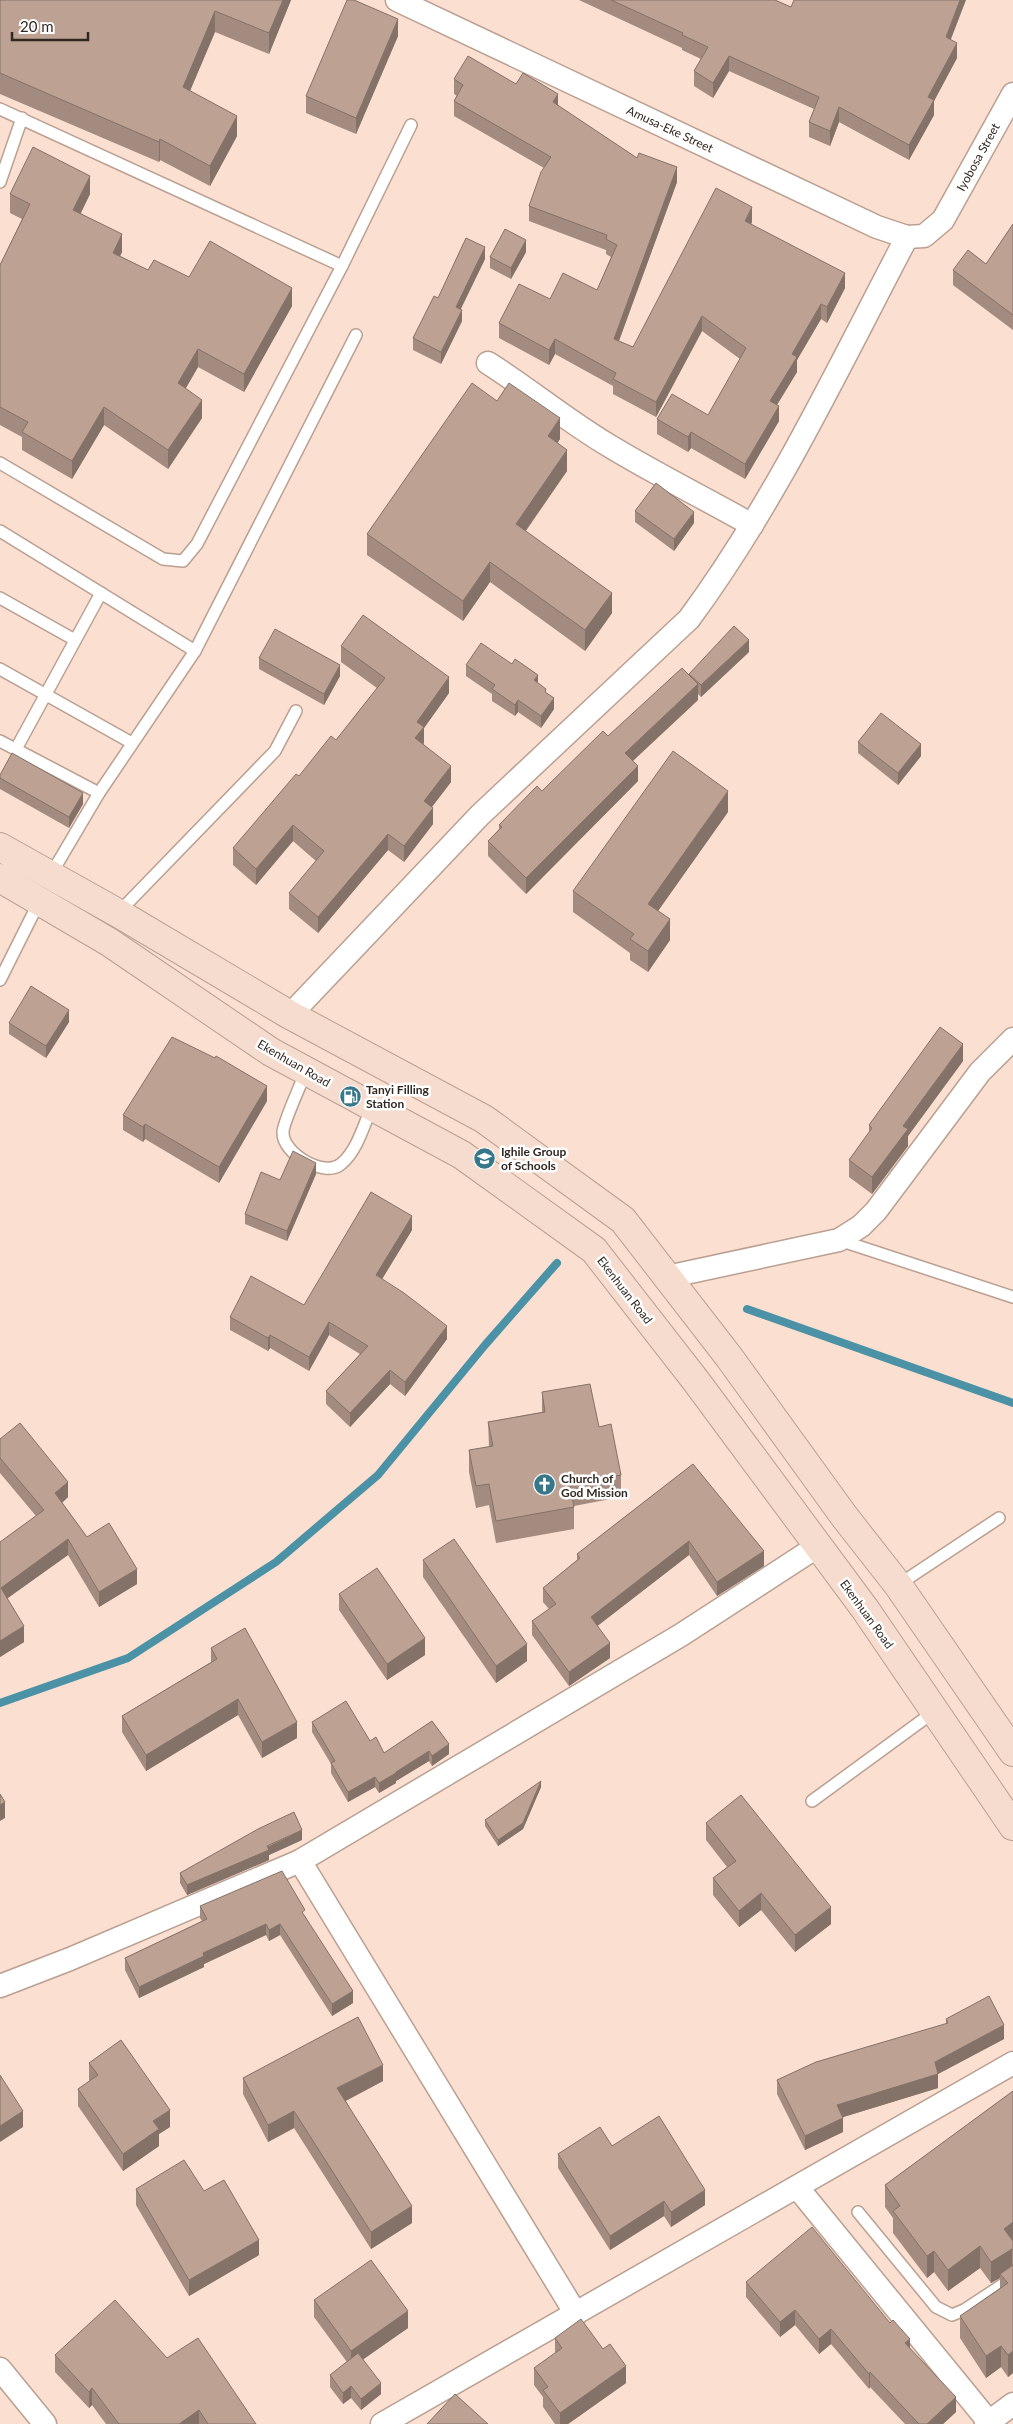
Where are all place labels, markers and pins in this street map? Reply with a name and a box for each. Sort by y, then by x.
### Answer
place label: Tanyi Filling Station [366,1082,429,1111]
fuel station icon: Tanyi Filling Station [338,1084,362,1108]
place label: Ighile Group of Schools [501,1144,566,1173]
school or university icon: Ighile Group of Schools [473,1146,497,1170]
place label: Church of God Mission [561,1471,628,1500]
church icon: Church of God Mission [533,1473,557,1497]

